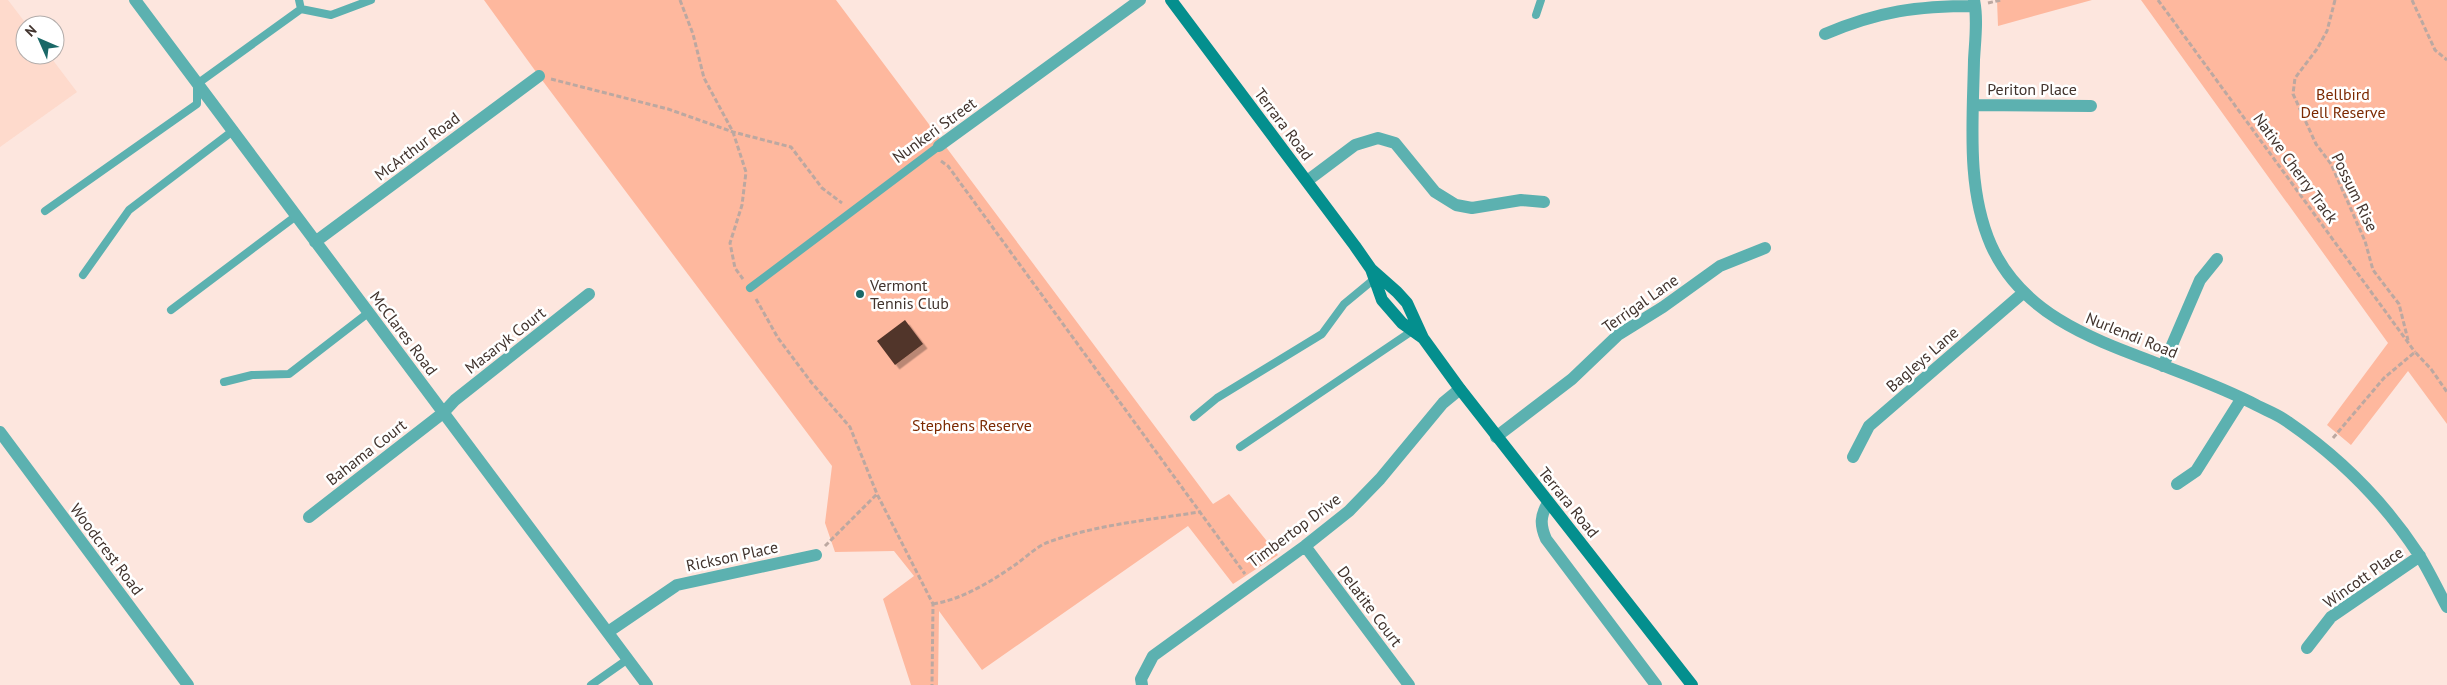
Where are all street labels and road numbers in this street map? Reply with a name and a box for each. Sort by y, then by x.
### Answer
street label: Periton Place [1987,79,2077,99]
street label: Terrara Road [1250,84,1318,164]
street label: Nunkeri Street [888,93,980,167]
street label: McArthur Road [370,107,464,185]
street label: Native Cherry Track [2249,109,2343,227]
street label: Possum Rise [2327,149,2383,235]
street label: Terrigal Lane [1598,269,1682,337]
street label: McClares Road [366,287,442,379]
street label: Masaryk Court [461,302,550,378]
street label: Nurlendi Road [2083,307,2181,363]
street label: Bagleys Lane [1882,322,1962,396]
street label: Bahama Court [322,414,411,490]
street label: Terrara Road [1534,463,1604,541]
street label: Timbertop Drive [1243,488,1345,572]
street label: Woodcrest Road [66,499,148,599]
street label: Rickson Place [684,536,780,576]
street label: Wincott Place [2319,542,2407,612]
street label: Delatite Court [1333,562,1407,651]

